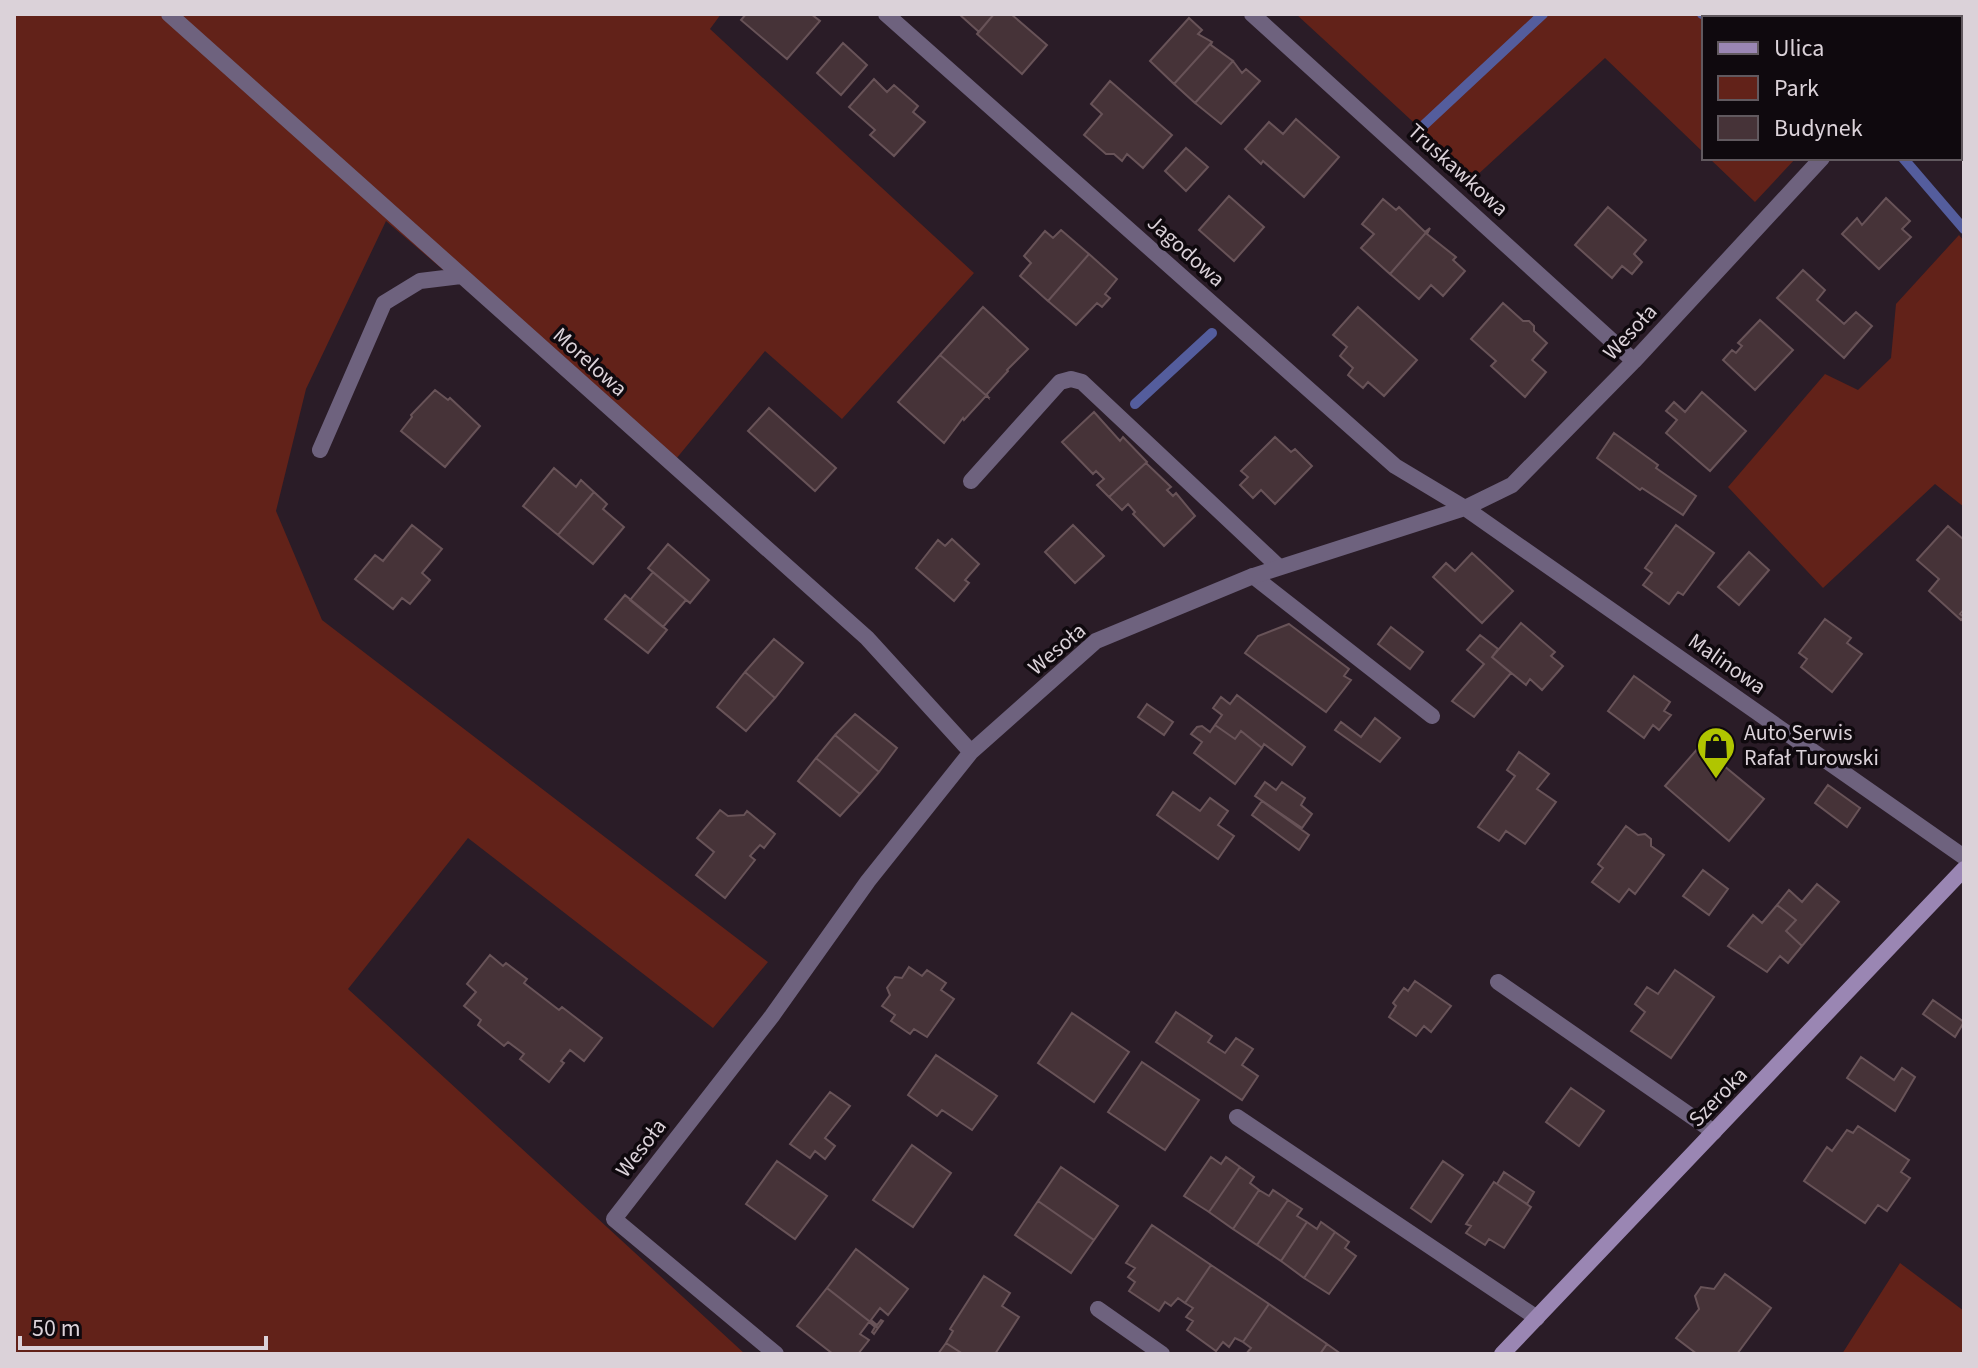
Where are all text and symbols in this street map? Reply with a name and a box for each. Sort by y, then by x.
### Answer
legend [1702,16,1962,160]
text: Ulica [1774,31,1824,66]
text: Park [1774,71,1819,106]
text: Budynek [1774,111,1863,146]
street label: Truskawkowa [1400,116,1516,224]
street label: Jagodowa [1140,207,1232,295]
street label: Wesoła [1595,297,1665,367]
street label: Morelowa [546,320,634,404]
street label: Wesoła [1021,615,1093,683]
street label: Malinowa [1682,625,1772,703]
place label: Auto Serwis Rafał Turowski [1744,717,1879,774]
shop icon: Auto Serwis Rafał Turowski [1695,725,1737,780]
street label: Szeroka [1681,1060,1755,1134]
street label: Wesoła [608,1112,674,1184]
scale bar [20,1300,266,1350]
text: 50 m [32,1311,81,1346]

